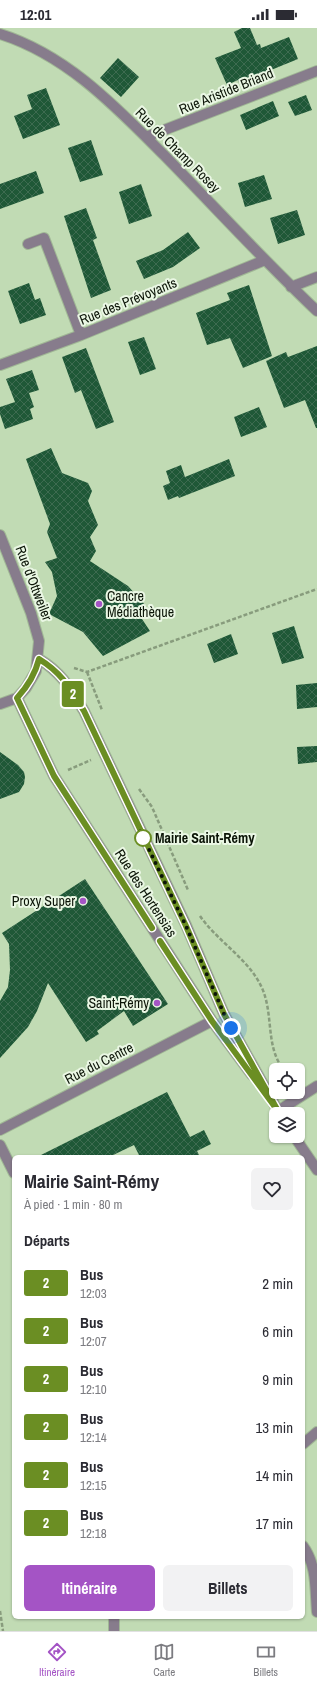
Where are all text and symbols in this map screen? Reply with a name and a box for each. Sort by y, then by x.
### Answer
text: 12:01 [20,4,51,25]
street label: Rue Aristide Briand [176,64,276,118]
street label: Rue de Champ Rosey [132,104,224,196]
street label: Rue des Prévoyants [77,273,180,329]
street label: Rue d'Ottweiler [11,543,57,623]
place label: Cancre Médiathèque [107,587,174,621]
marker: Cancre Médiathèque [94,599,104,609]
line badge: 2 [60,681,86,707]
text: 2 [70,685,76,703]
marker: Mairie Saint-Rémy [134,829,152,847]
place label: Mairie Saint-Rémy [155,829,255,847]
street label: Rue des Hortensias [111,846,181,941]
place label: Proxy Super [12,892,75,910]
marker: Proxy Super [78,896,88,906]
place label: Saint-Rémy [88,994,149,1012]
marker: Saint-Rémy [152,998,162,1008]
your location [221,1018,241,1038]
street label: Rue du Centre [62,1038,136,1088]
map controls [269,1063,305,1143]
button: locate [269,1063,305,1099]
button: layers [269,1107,305,1143]
text: Mairie Saint-Rémy [24,1168,159,1194]
button: heart [251,1168,293,1210]
text: À pied · 1 min · 80 m [24,1196,122,1213]
text: Départs [24,1230,70,1251]
text: Bus [80,1264,103,1285]
text: 2 min [262,1273,293,1294]
text: 2 [43,1274,49,1292]
text: 12:03 [80,1285,107,1302]
text: Bus [80,1312,103,1333]
text: 6 min [262,1321,293,1342]
text: 2 [43,1322,49,1340]
text: 12:07 [80,1333,107,1350]
text: Bus [80,1360,103,1381]
text: 9 min [262,1369,293,1390]
text: 2 [43,1370,49,1388]
text: 12:10 [80,1381,107,1398]
text: Bus [80,1408,103,1429]
text: 13 min [255,1417,293,1438]
text: 2 [43,1418,49,1436]
text: 12:14 [80,1429,107,1446]
text: Bus [80,1456,103,1477]
text: 14 min [255,1465,293,1486]
text: 2 [43,1466,49,1484]
text: 12:15 [80,1477,107,1494]
text: Bus [80,1504,103,1525]
text: 17 min [255,1513,293,1534]
text: 2 [43,1514,49,1532]
text: 12:18 [80,1525,107,1542]
button: Itinéraire [24,1565,155,1611]
button: Billets [163,1565,293,1611]
tab: Itinéraire [39,1641,75,1679]
tab: Carte [153,1641,175,1679]
tab: Billets [253,1641,278,1679]

